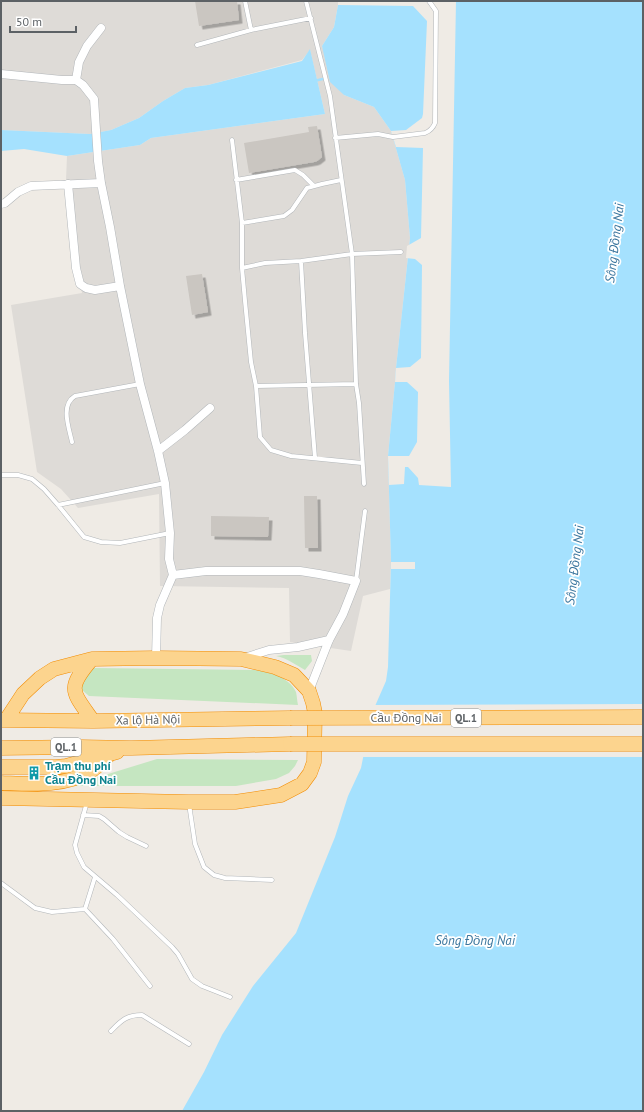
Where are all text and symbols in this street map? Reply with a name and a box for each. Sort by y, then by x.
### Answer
scale bar [10,8,76,34]
text: 50 m [16,14,42,29]
water label: Sông Đồng Nai [601,202,628,284]
water label: Sông Đồng Nai [561,524,588,606]
road number: QL.1 [451,709,481,727]
street label: Cầu Đồng Nai [370,710,442,725]
street label: Xa lộ Hà Nội [115,711,181,728]
road number: QL.1 [51,738,81,756]
place label: Trạm thu phí Cầu Đồng Nai [45,758,116,787]
building icon: Trạm thu phí Cầu Đồng Nai [26,765,42,781]
water label: Sông Đồng Nai [435,932,516,949]

